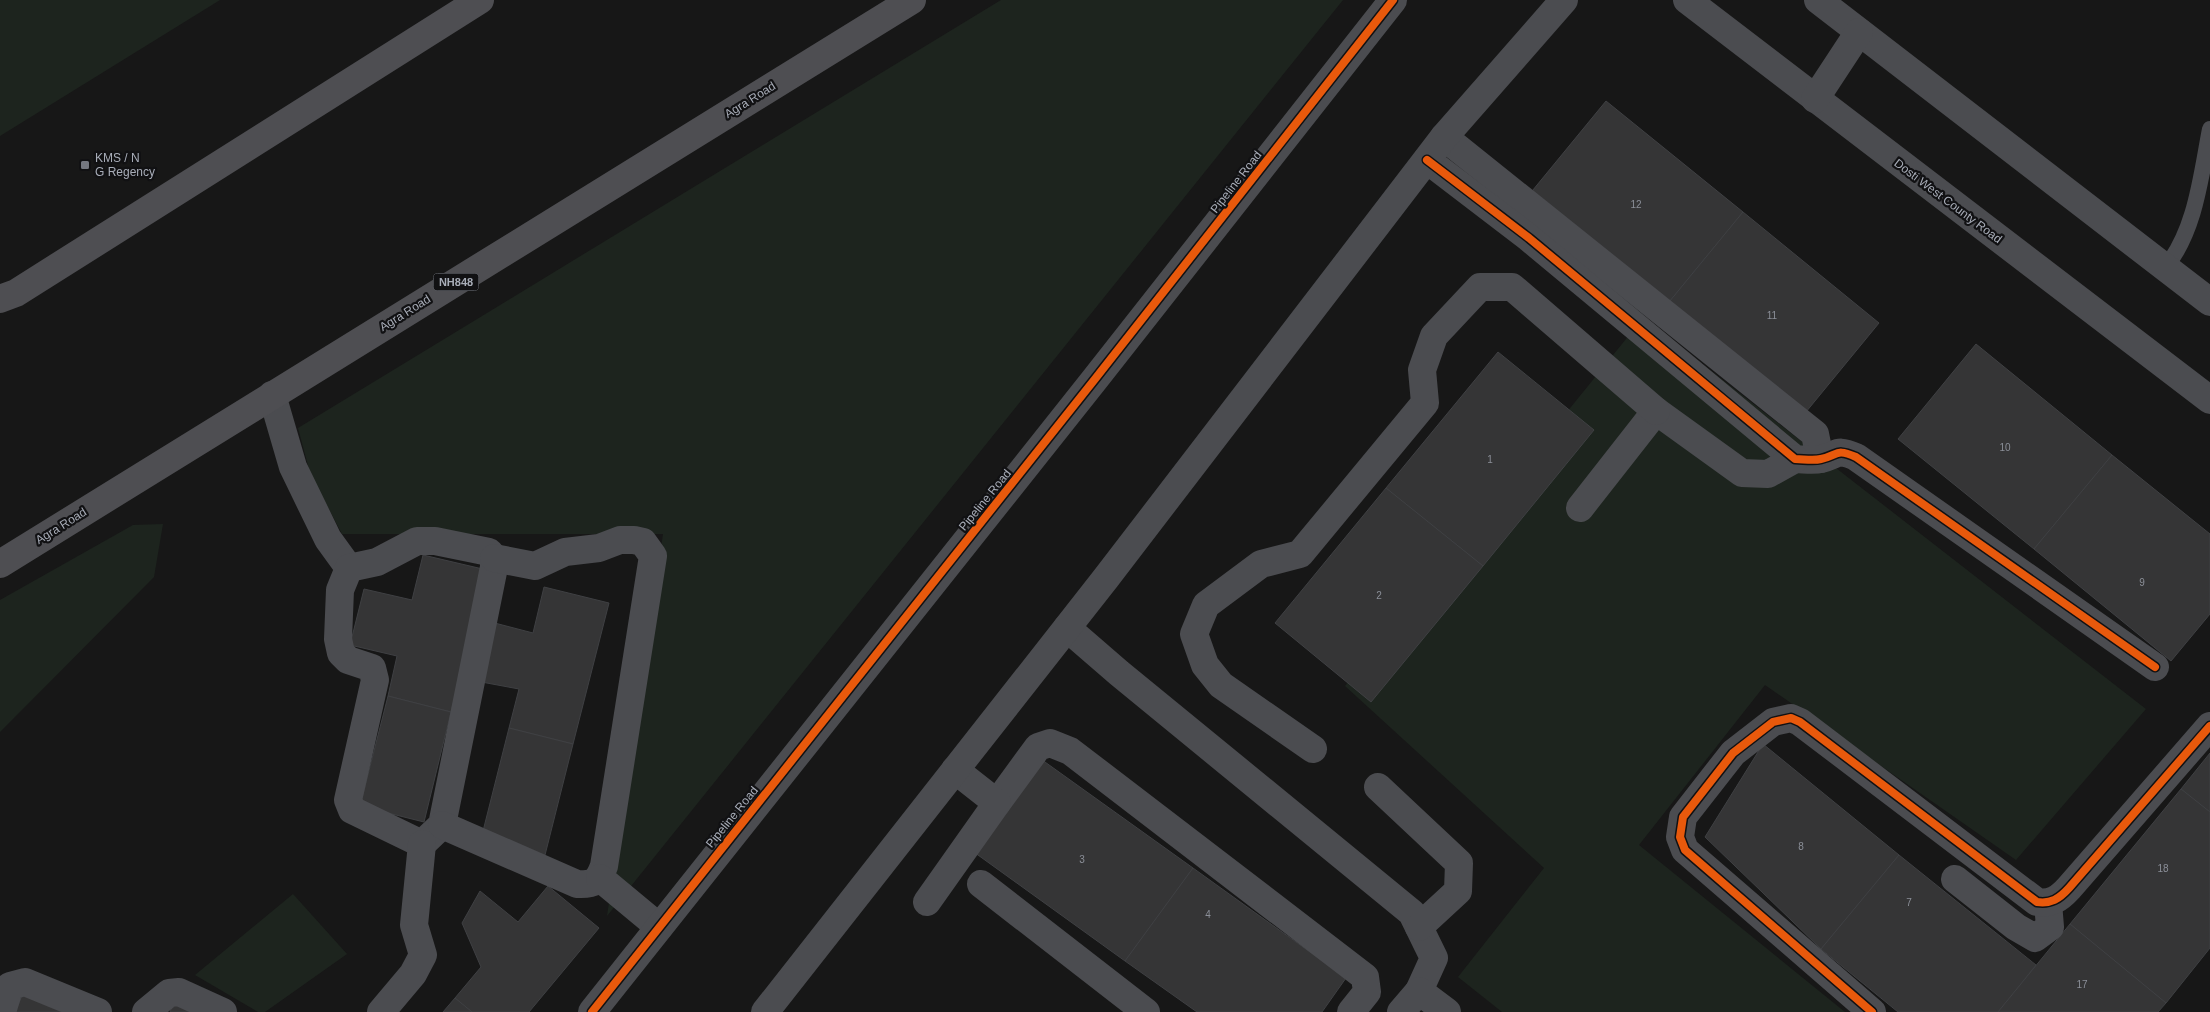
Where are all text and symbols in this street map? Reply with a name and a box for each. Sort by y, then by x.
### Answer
street label: Agra Road [722,79,778,121]
street label: Pipeline Road [1207,148,1265,216]
place label: KMS / N G Regency [95,151,155,179]
street label: Dosti West County Road [1891,156,2005,246]
marker: KMS / N G Regency [79,159,91,171]
house number: 12 [1630,199,1642,210]
road number: NH848 [434,274,478,290]
street label: Agra Road [377,292,433,334]
house number: 11 [1767,310,1778,321]
house number: 10 [1999,442,2011,453]
house number: 1 [1487,454,1493,465]
street label: Pipeline Road [956,467,1014,533]
street label: Agra Road [33,505,89,547]
house number: 9 [2139,577,2145,588]
house number: 2 [1376,590,1382,601]
street label: Pipeline Road [703,784,761,850]
house number: 8 [1798,841,1804,852]
house number: 3 [1079,854,1085,865]
house number: 18 [2157,863,2169,874]
house number: 7 [1906,897,1912,908]
house number: 4 [1205,909,1211,920]
house number: 17 [2076,979,2088,990]

